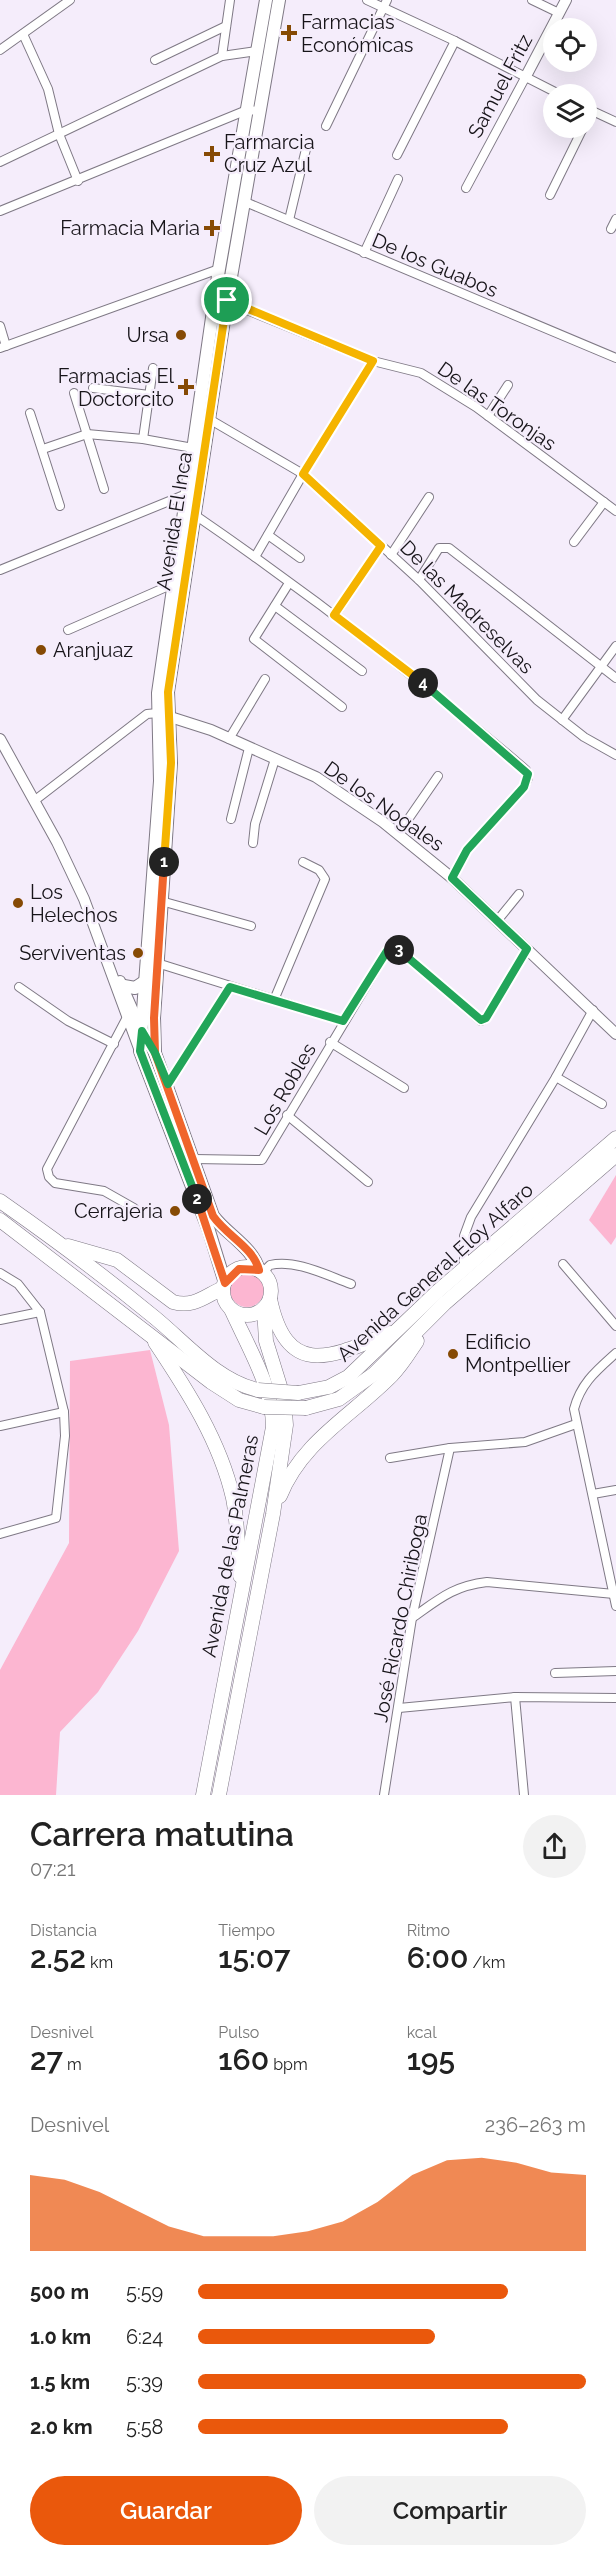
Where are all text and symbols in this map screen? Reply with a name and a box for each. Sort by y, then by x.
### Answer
place label: Farmacias Económicas [301,10,414,57]
map controls [543,18,597,138]
button: locate [543,18,597,72]
marker: Farmacias Económicas [282,26,296,40]
street label: Samuel Fritz [463,30,537,142]
button: layers [543,84,597,138]
place label: Farmarcia Cruz Azul [224,130,315,177]
marker: Farmarcia Cruz Azul [205,147,219,161]
place label: Farmacia Maria [60,216,200,240]
marker: Farmacia Maria [205,221,219,235]
street label: De los Guabos [369,228,501,302]
pin [201,274,252,325]
icon: arrive [210,283,243,316]
place label: Ursa [126,323,169,347]
marker: Ursa [174,328,188,342]
street label: De las Toronjas [433,356,561,456]
place label: Farmacias El Doctorcito [58,364,175,411]
marker: Farmacias El Doctorcito [179,380,193,394]
street label: Avenida El Inca [151,450,197,592]
street label: De las Madreselvas [395,535,539,679]
place label: Aranjuaz [53,638,133,662]
marker: Aranjuaz [34,643,48,657]
pin: 4 [408,668,438,698]
text: 4 [418,673,428,692]
street label: De los Nogales [320,756,448,856]
pin: 1 [149,847,179,877]
text: 1 [160,852,168,871]
place label: Los Helechos [30,880,118,927]
marker: Los Helechos [11,896,25,910]
pin: 3 [384,935,414,965]
text: 3 [395,940,403,959]
place label: Serviventas [19,941,126,965]
marker: Serviventas [131,946,145,960]
street label: Los Robles [249,1039,321,1139]
street label: Avenida General Eloy Alfaro [332,1178,538,1366]
pin: 2 [182,1184,212,1214]
text: 2 [192,1189,202,1208]
place label: Cerrajeria [74,1199,163,1223]
marker: Cerrajeria [168,1204,182,1218]
place label: Edificio Montpellier [465,1330,571,1377]
marker: Edificio Montpellier [446,1347,460,1361]
street label: Avenida de las Palmeras [197,1433,263,1659]
street label: José Ricardo Chiriboga [368,1512,432,1724]
text: Carrera matutina [30,1815,294,1854]
button: share [523,1815,586,1878]
text: 07:21 [30,1857,76,1881]
text: Distancia [30,1921,97,1940]
text: Tiempo [218,1921,275,1940]
text: Ritmo [407,1921,450,1940]
text: 2.52 [30,1940,86,1975]
text: 15:07 [218,1940,291,1975]
text: 6:00 [407,1940,468,1975]
text: km [86,1953,113,1972]
text: /km [468,1953,505,1972]
text: Desnivel [30,2023,93,2042]
text: Pulso [218,2023,259,2042]
text: kcal [407,2023,437,2042]
text: 27 [30,2042,63,2077]
text: 160 [218,2042,269,2077]
text: 195 [407,2042,455,2077]
text: m [63,2055,82,2074]
text: bpm [269,2055,308,2074]
text: Desnivel [30,2113,109,2137]
text: 236–263 m [485,2113,586,2137]
text: 500 m [30,2280,89,2304]
text: 5:59 [126,2280,163,2304]
text: 1.0 km [30,2325,91,2349]
text: 6:24 [126,2325,163,2349]
text: 1.5 km [30,2370,90,2394]
text: 5:39 [126,2370,163,2394]
text: 2.0 km [30,2415,93,2439]
text: 5:58 [126,2415,163,2439]
button: Guardar [30,2476,302,2545]
button: Compartir [314,2476,586,2545]

